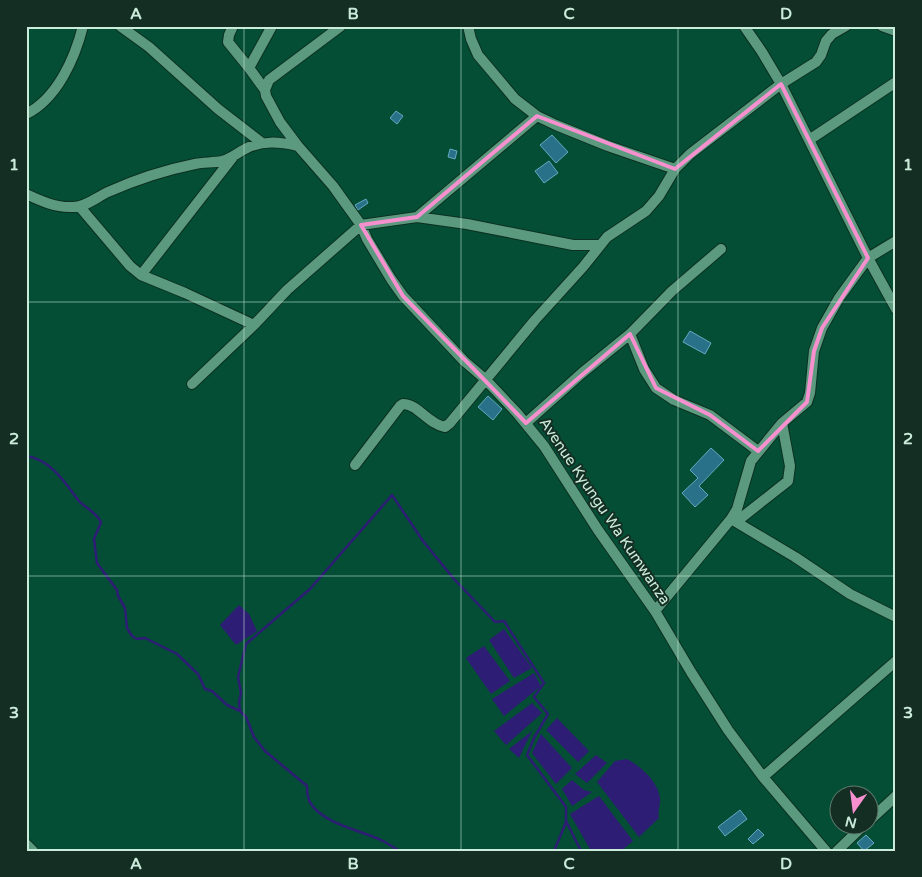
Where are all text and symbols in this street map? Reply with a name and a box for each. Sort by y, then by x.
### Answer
text: A [130,4,142,24]
text: B [347,4,359,24]
text: C [563,4,575,24]
text: D [780,4,792,24]
text: 1 [9,155,19,175]
text: 1 [903,155,913,175]
street label: Avenue Kyungu Wa Kumwanza [536,414,674,608]
text: 2 [9,429,19,449]
text: 2 [903,429,913,449]
text: 3 [9,703,19,723]
text: 3 [903,703,913,723]
north arrow [830,784,880,834]
text: N [843,813,858,832]
text: A [130,854,142,874]
text: B [347,854,359,874]
text: C [563,854,575,874]
text: D [780,854,792,874]

